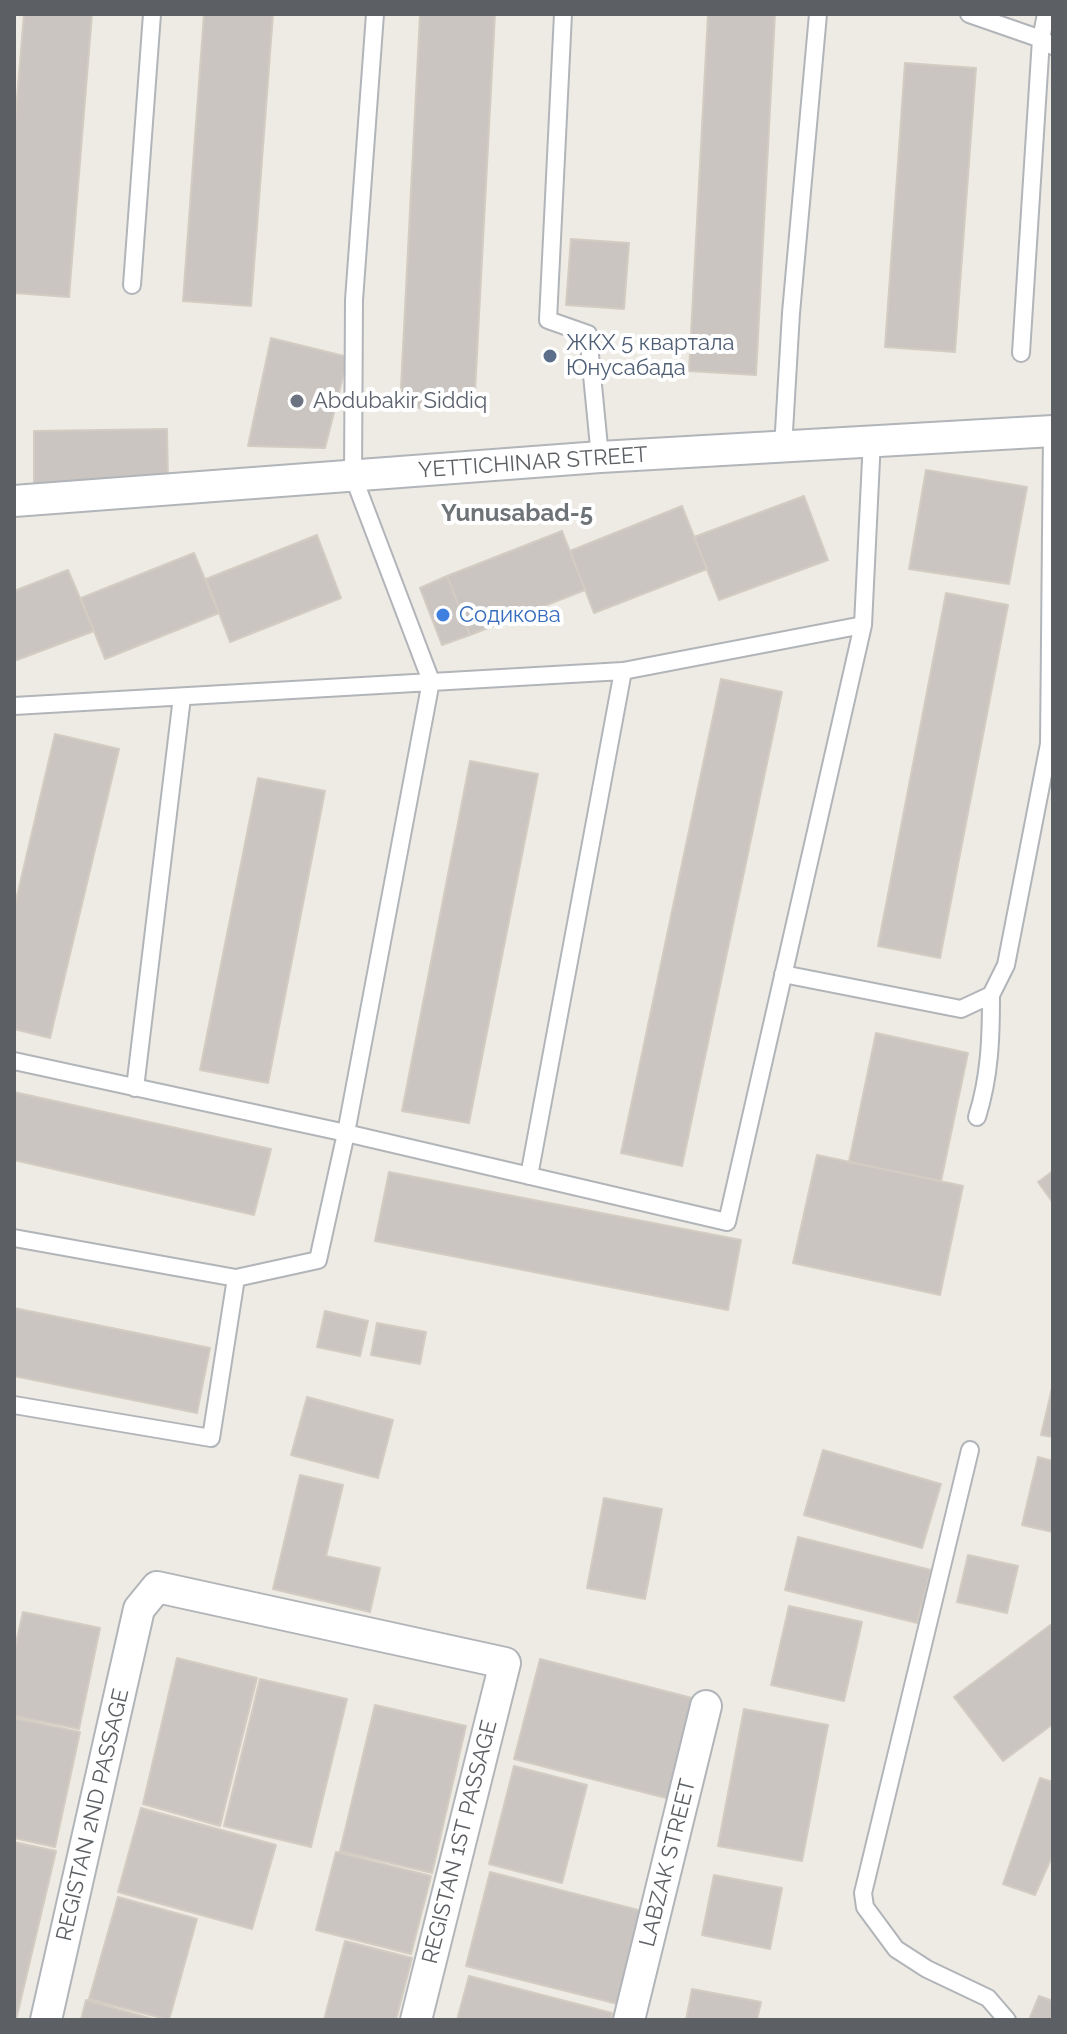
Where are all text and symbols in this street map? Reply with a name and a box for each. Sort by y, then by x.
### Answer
place label: ЖКХ 5 квартала Юнусабада [566,330,734,382]
marker: ЖКХ 5 квартала Юнусабада [541,347,559,365]
place label: Abdubakir Siddiq [313,388,487,414]
marker: Abdubakir Siddiq [288,392,306,410]
street label: YETTICHINАR STREET [417,442,649,484]
district label: Yunusabad-5 [441,500,593,528]
place label: Содикова [459,602,561,628]
marker: Содикова [434,606,452,624]
street label: REGISTAN 2ND PASSAGE [51,1686,135,1944]
street label: REGISTAN 1ST PASSAGE [417,1717,503,1967]
street label: LABZAK STREET [634,1776,702,1950]

